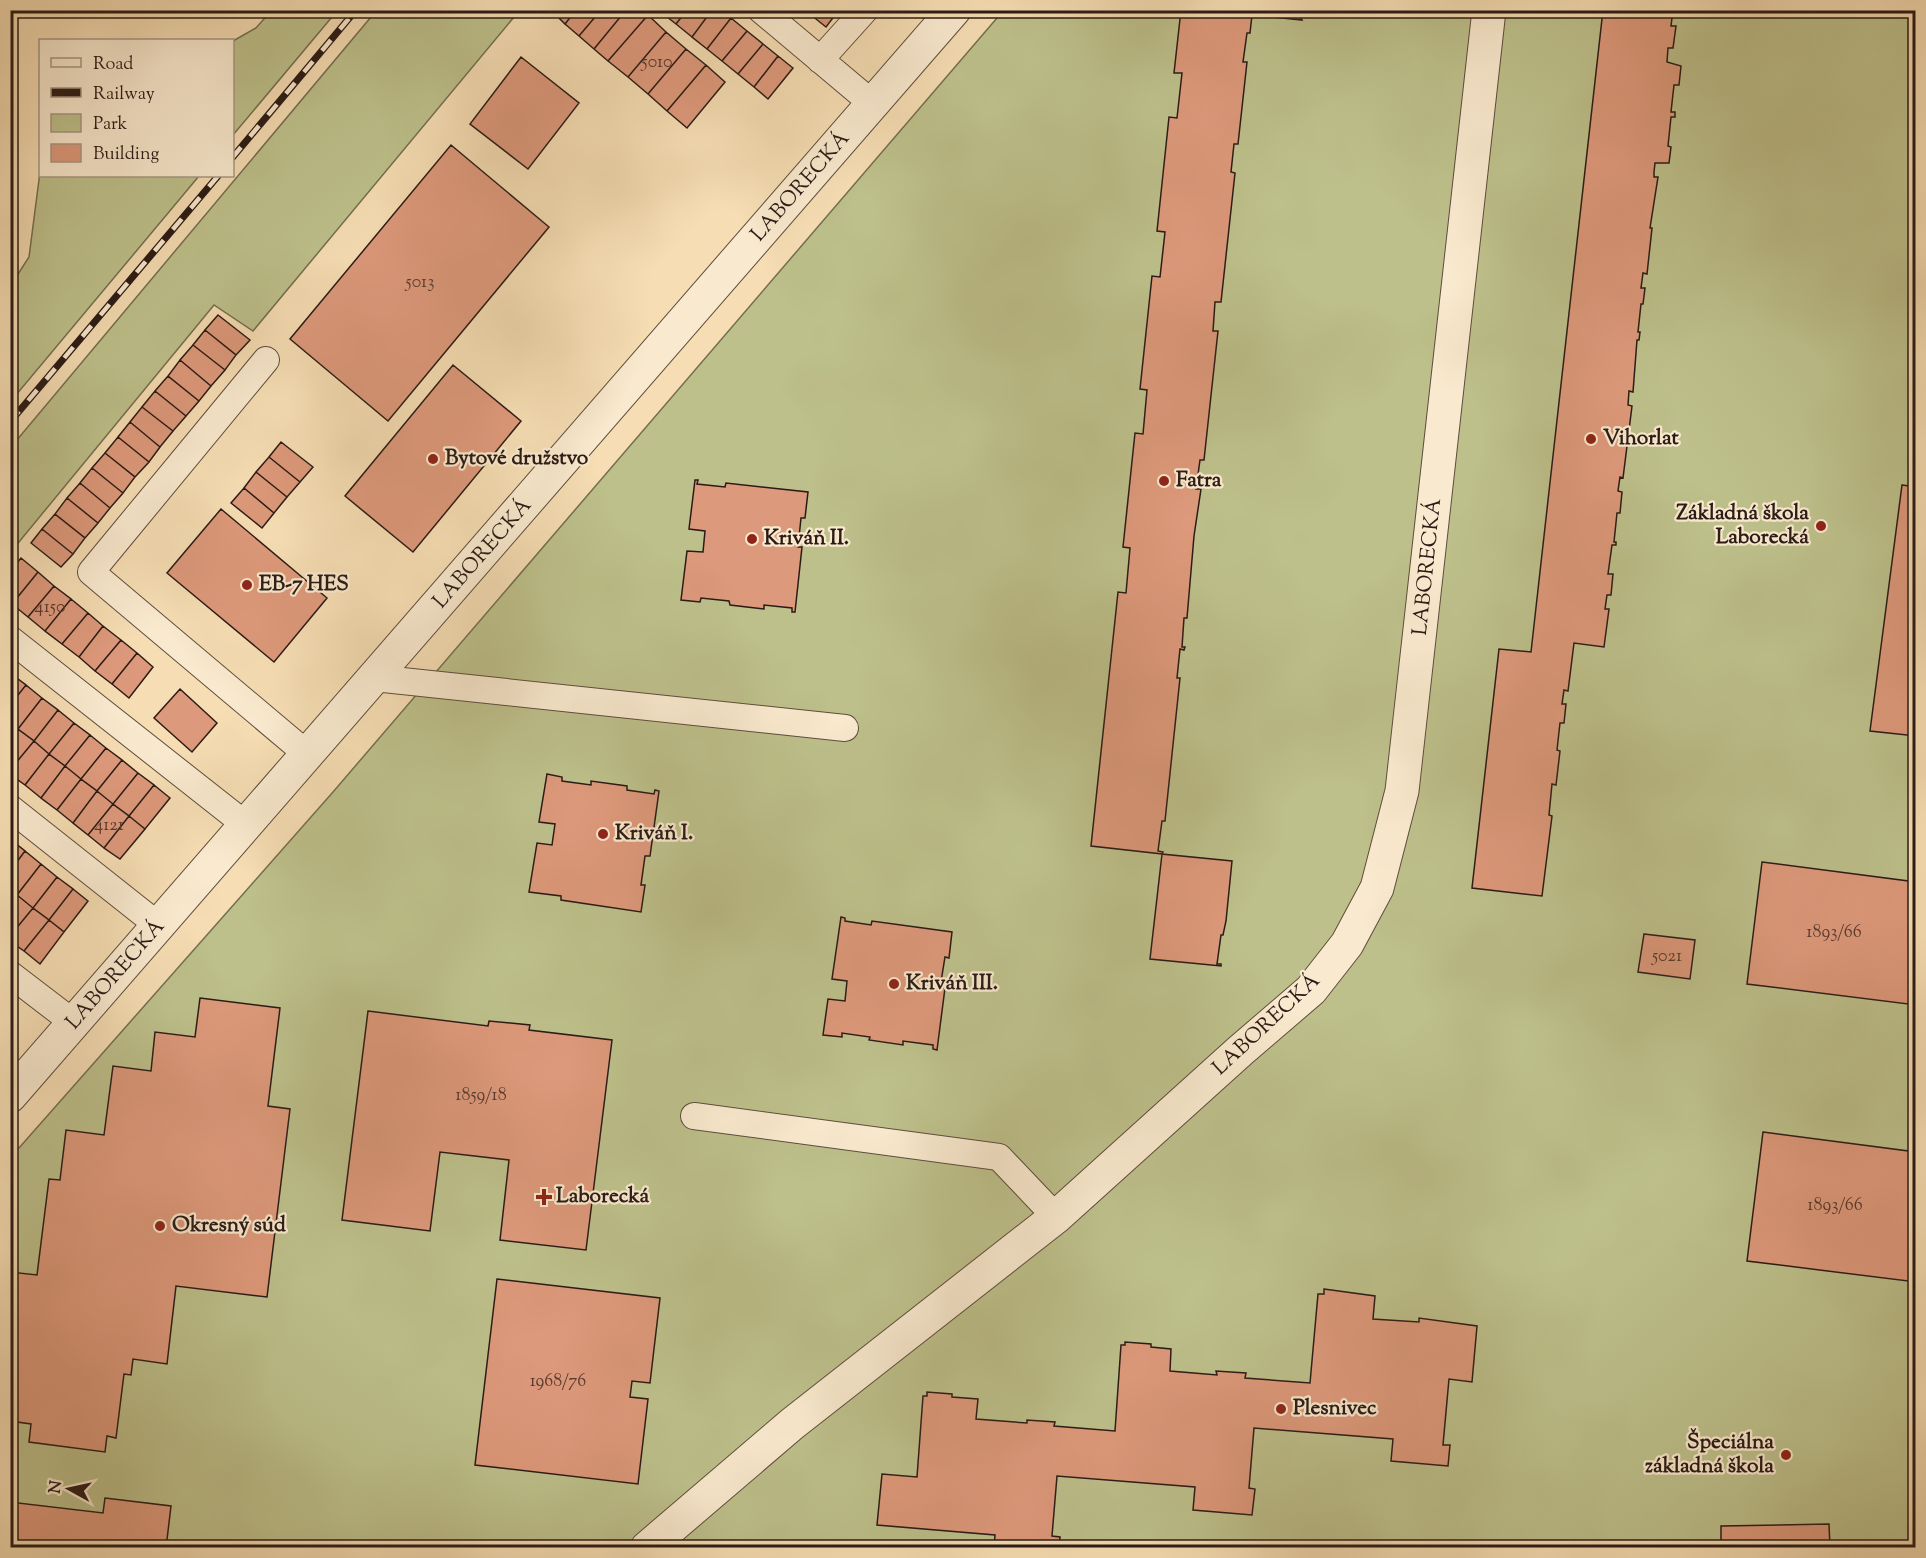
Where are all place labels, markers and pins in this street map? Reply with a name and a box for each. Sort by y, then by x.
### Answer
place label: Vihorlat [1603,424,1679,454]
marker: Vihorlat [1584,432,1598,446]
place label: Bytové družstvo [445,444,589,474]
marker: Bytové družstvo [426,452,440,466]
place label: Fatra [1176,466,1222,496]
marker: Fatra [1157,474,1171,488]
place label: Základná škola Laborecká [1676,499,1809,553]
marker: Základná škola Laborecká [1814,519,1828,533]
place label: Kriváň II. [764,524,849,554]
marker: Kriváň II. [745,532,759,546]
place label: EB-7 HES [259,570,349,600]
marker: EB-7 HES [240,578,254,592]
place label: Kriváň I. [615,819,693,849]
marker: Kriváň I. [596,827,610,841]
place label: Kriváň III. [906,969,998,999]
marker: Kriváň III. [887,977,901,991]
place label: Laborecká [556,1182,650,1212]
marker: Laborecká [537,1190,551,1204]
place label: Okresný súd [172,1211,286,1241]
marker: Okresný súd [153,1219,167,1233]
place label: Plesnivec [1293,1394,1377,1424]
marker: Plesnivec [1274,1402,1288,1416]
place label: Špeciálna základná škola [1645,1428,1774,1482]
marker: Špeciálna základná škola [1779,1448,1793,1462]

